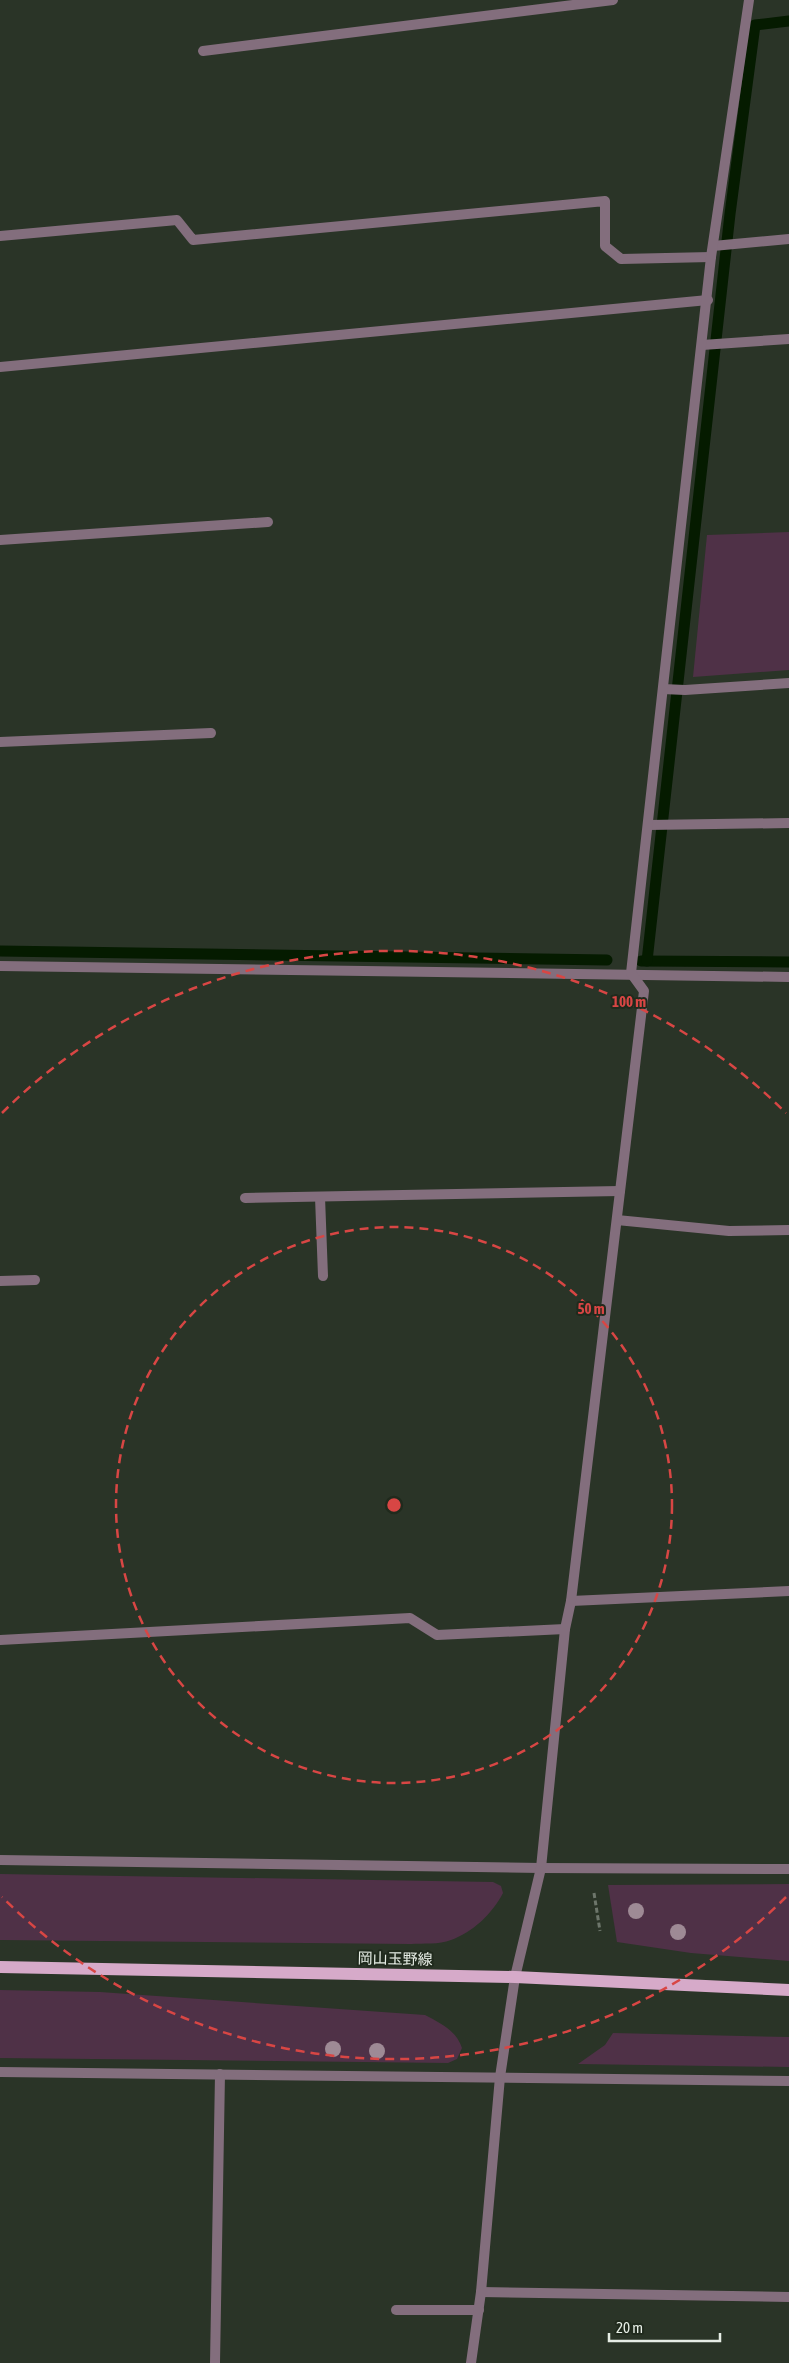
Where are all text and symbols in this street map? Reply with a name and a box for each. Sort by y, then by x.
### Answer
text: 100 m [612,993,646,1010]
text: 50 m [578,1300,605,1317]
centre of rings [385,1496,403,1514]
street label: 岡山玉野線 [357,1949,433,1968]
scale bar [609,2310,720,2342]
text: 20 m [616,2319,643,2336]

